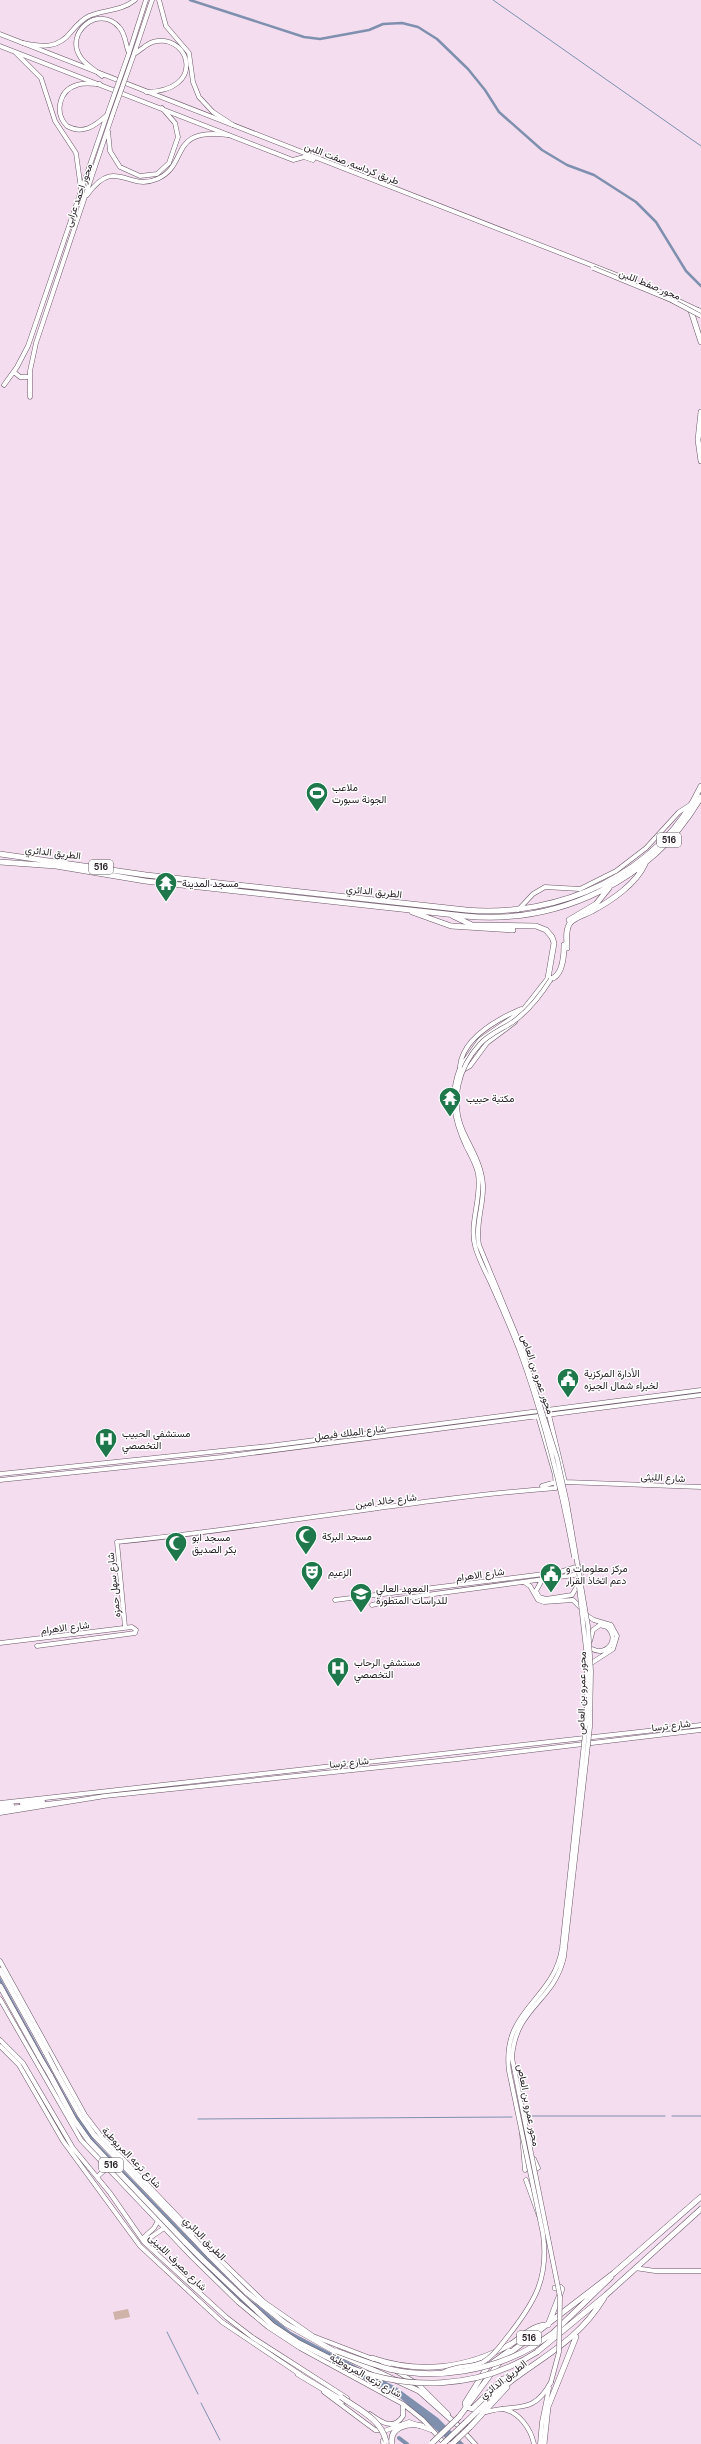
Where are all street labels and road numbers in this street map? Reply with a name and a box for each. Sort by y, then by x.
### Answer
street label: طريق كرداسه, صفت اللبن [303,139,401,188]
street label: محور احمد عرابى [62,162,95,229]
street label: محور صفط اللبن [617,266,683,303]
road number: 516 [657,833,681,847]
street label: الطريق الدائري [24,843,82,864]
road number: 516 [89,860,113,874]
street label: الطريق الدائري [345,882,403,903]
street label: محور عمرو بن العاص [518,1333,557,1416]
street label: شارع الملك فيصل [313,1422,387,1443]
street label: شارع الليثى [640,1470,686,1485]
street label: شارع خالد امين [355,1490,418,1511]
street label: شارع سهل حمزه [104,1552,123,1618]
street label: شارع الاهرام [455,1565,505,1584]
street label: شارع الاهرام [40,1618,90,1637]
street label: محور عمرو بن العاص [574,1651,589,1735]
street label: شارع ترسا [651,1717,692,1734]
street label: شارع ترسا [329,1754,369,1771]
street label: محور عمرو بن العاص [514,2063,543,2147]
street label: شارع ترعه المريوطية [99,2124,164,2191]
road number: 516 [99,2158,123,2172]
street label: الطريق الدائري [179,2214,229,2264]
street label: شارع مصرف اللبينى [146,2231,210,2294]
road number: 516 [517,2331,541,2345]
street label: شارع ترعه المريوطية [328,2350,404,2401]
street label: الطريق الدائري [477,2357,531,2403]

